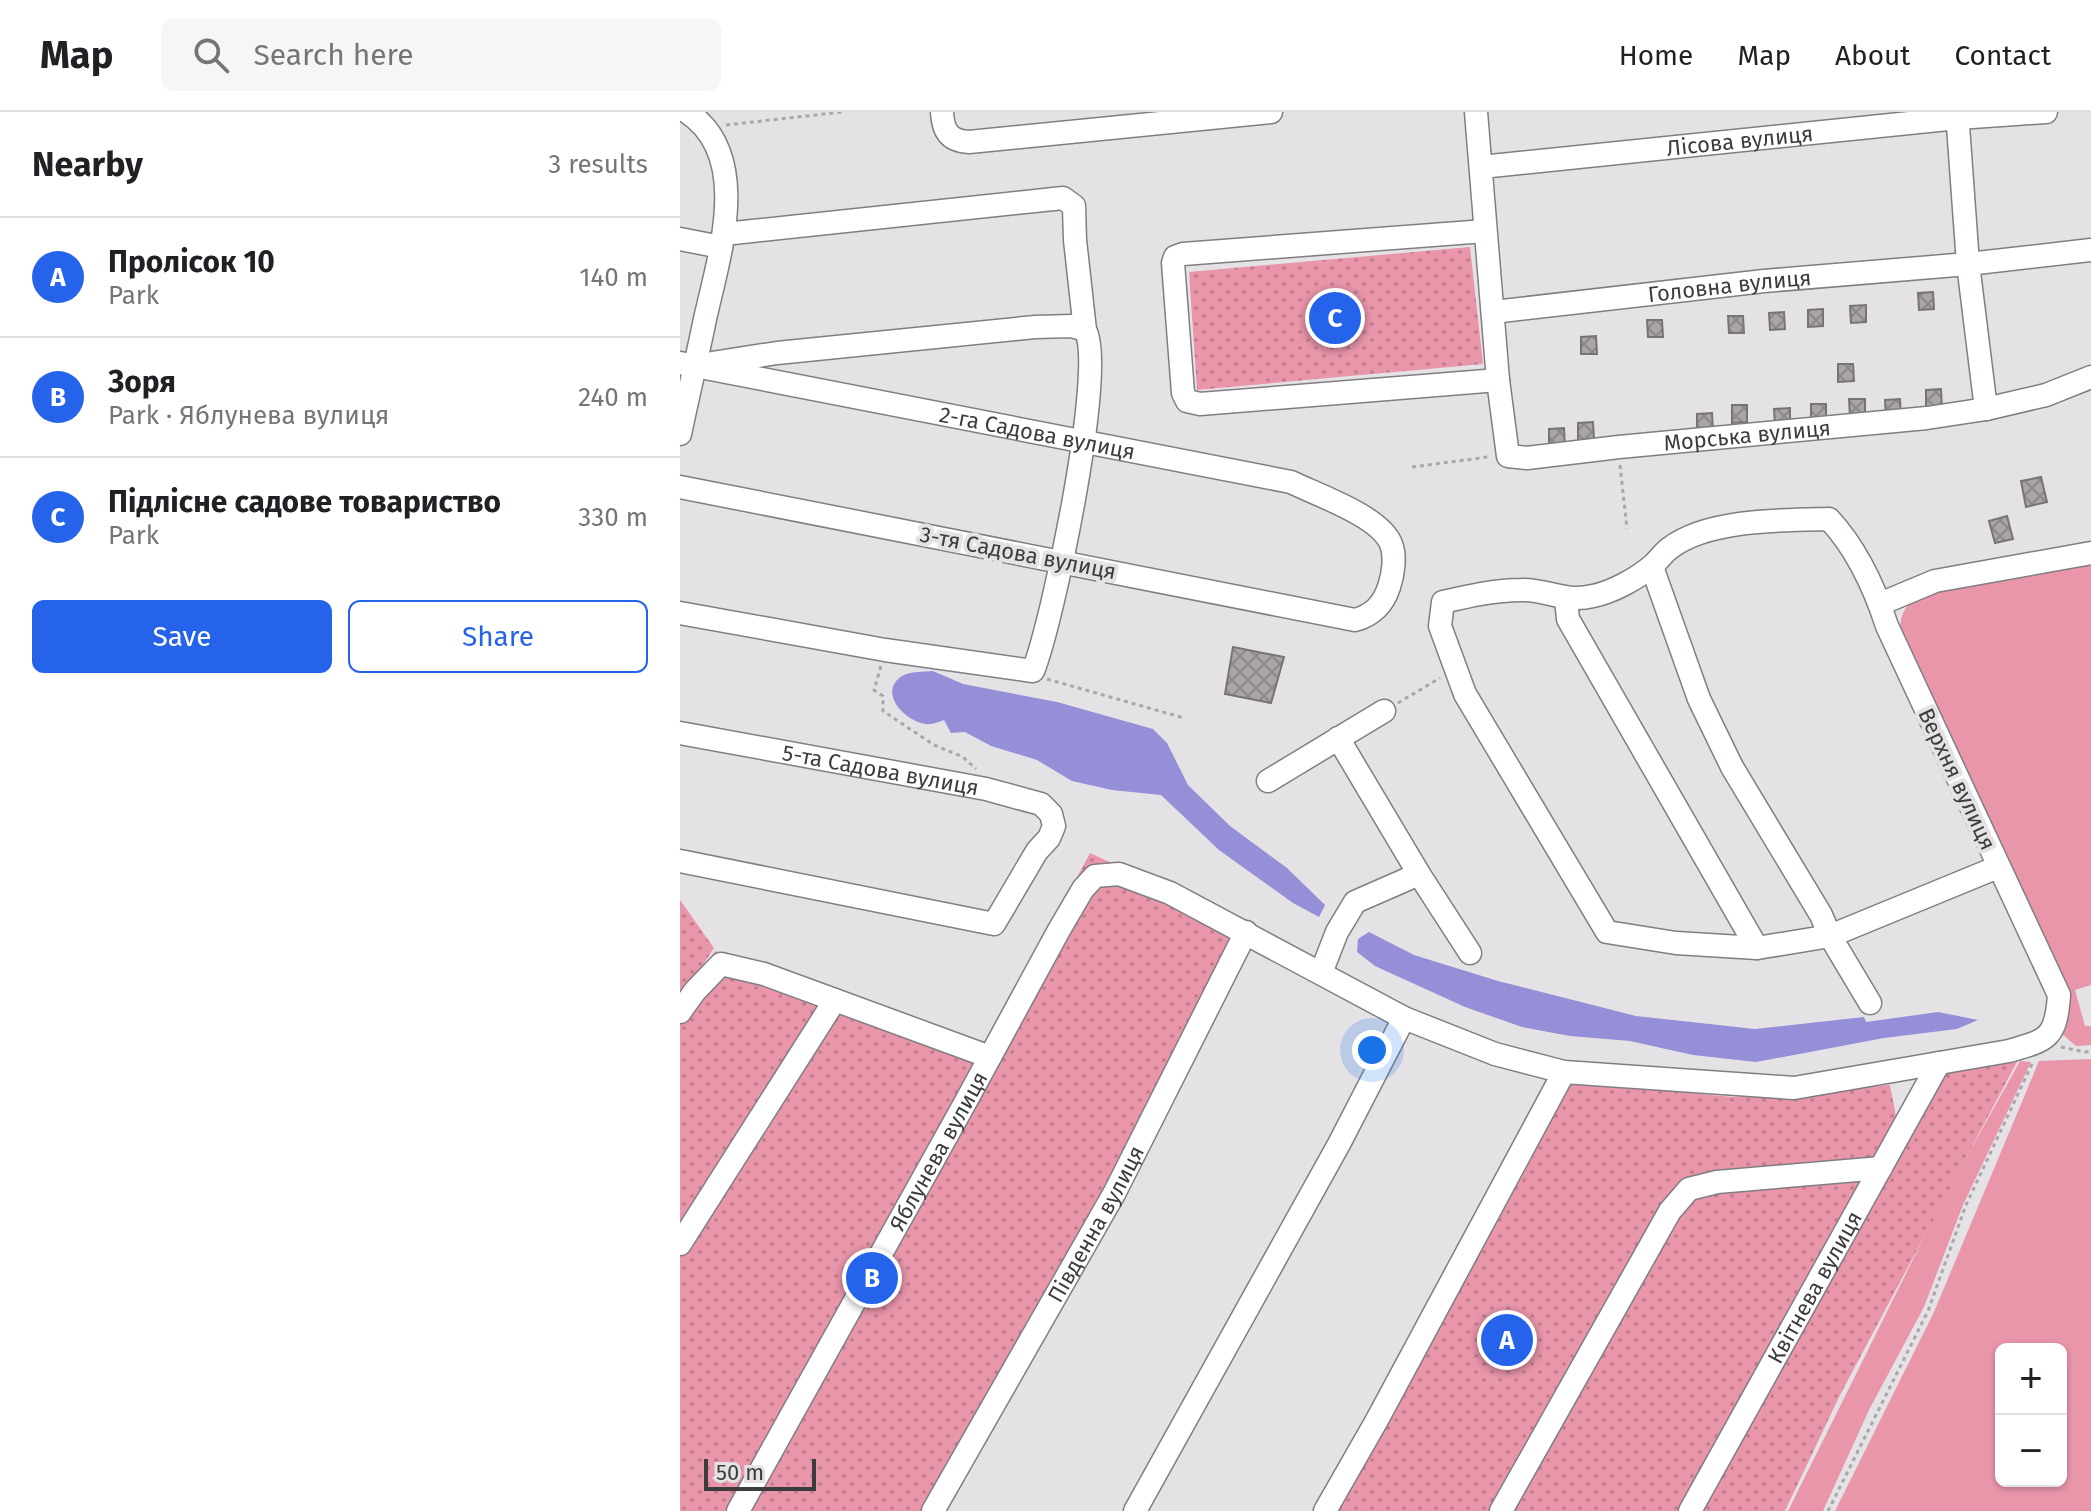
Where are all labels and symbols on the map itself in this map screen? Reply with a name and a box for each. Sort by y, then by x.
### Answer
street label: Лісова вулиця [1665,119,1814,161]
street label: Головна вулиця [1646,264,1812,308]
pin: C [1309,288,1361,348]
street label: 2-га Садова вулиця [937,400,1137,465]
street label: Морська вулиця [1662,414,1832,456]
street label: 3-тя Садова вулиця [917,521,1119,585]
street label: Верхня вулиця [1912,704,2002,854]
street label: 5-та Садова вулиця [780,739,981,801]
your location [1352,1030,1392,1070]
street label: Яблунева вулиця [883,1067,993,1235]
street label: Південна вулиця [1041,1141,1150,1307]
street label: Квітнева вулиця [1761,1206,1868,1368]
pin: B [846,1248,898,1308]
pin: A [1481,1310,1533,1370]
scale bar [704,1455,816,1491]

